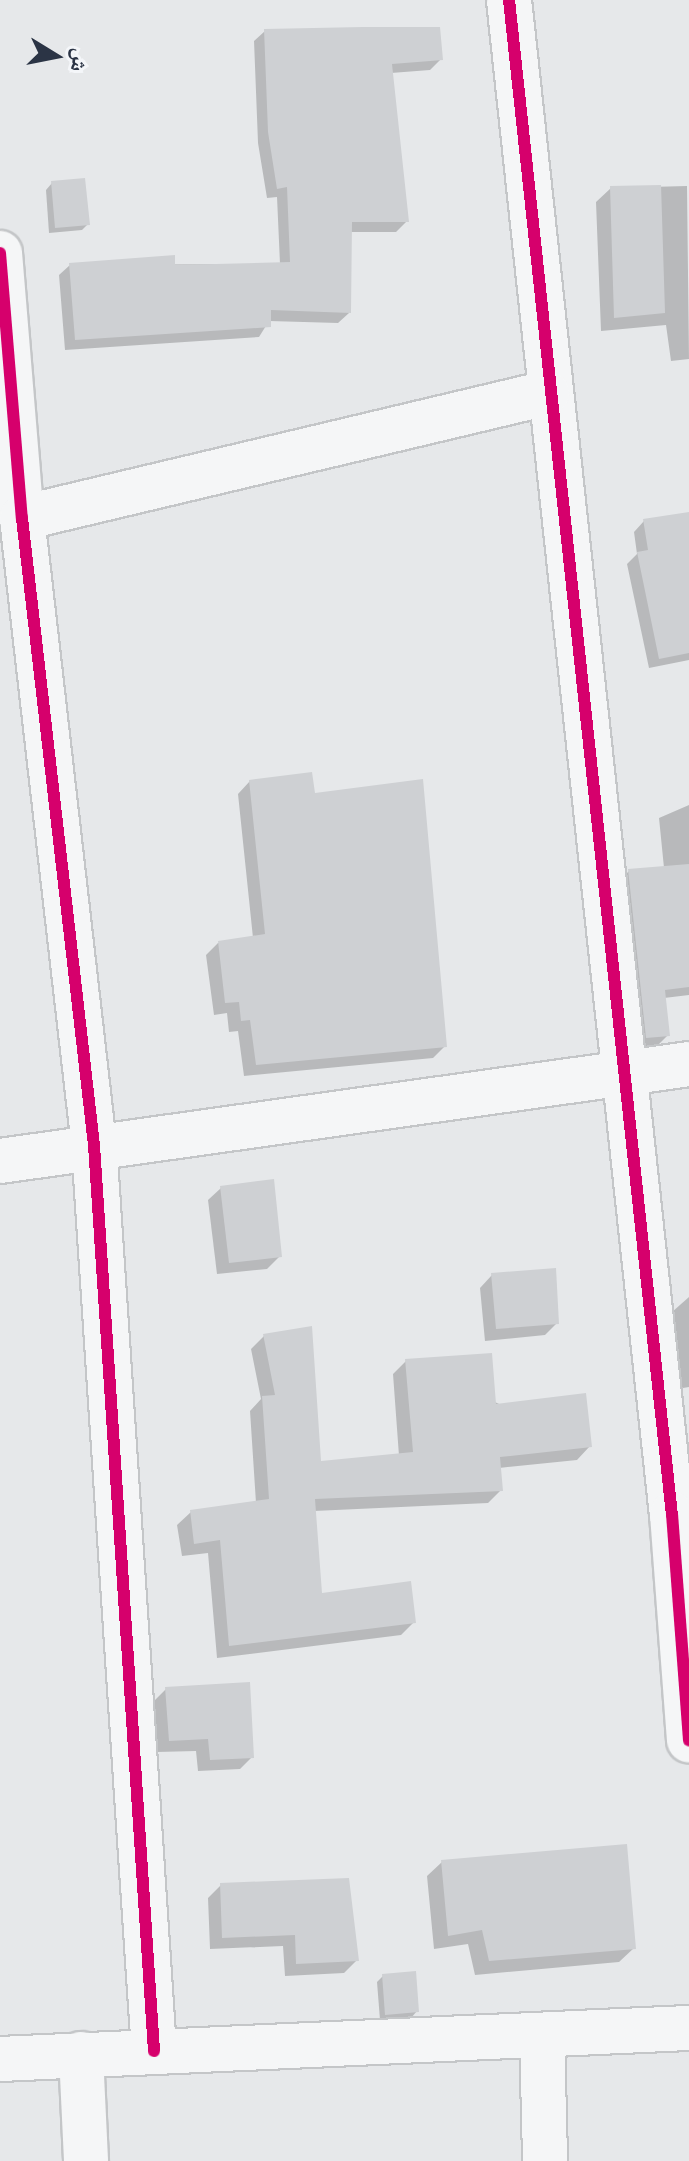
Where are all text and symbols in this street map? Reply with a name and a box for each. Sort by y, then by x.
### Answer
north arrow [16,16,96,96]
text: ش [64,46,96,74]

